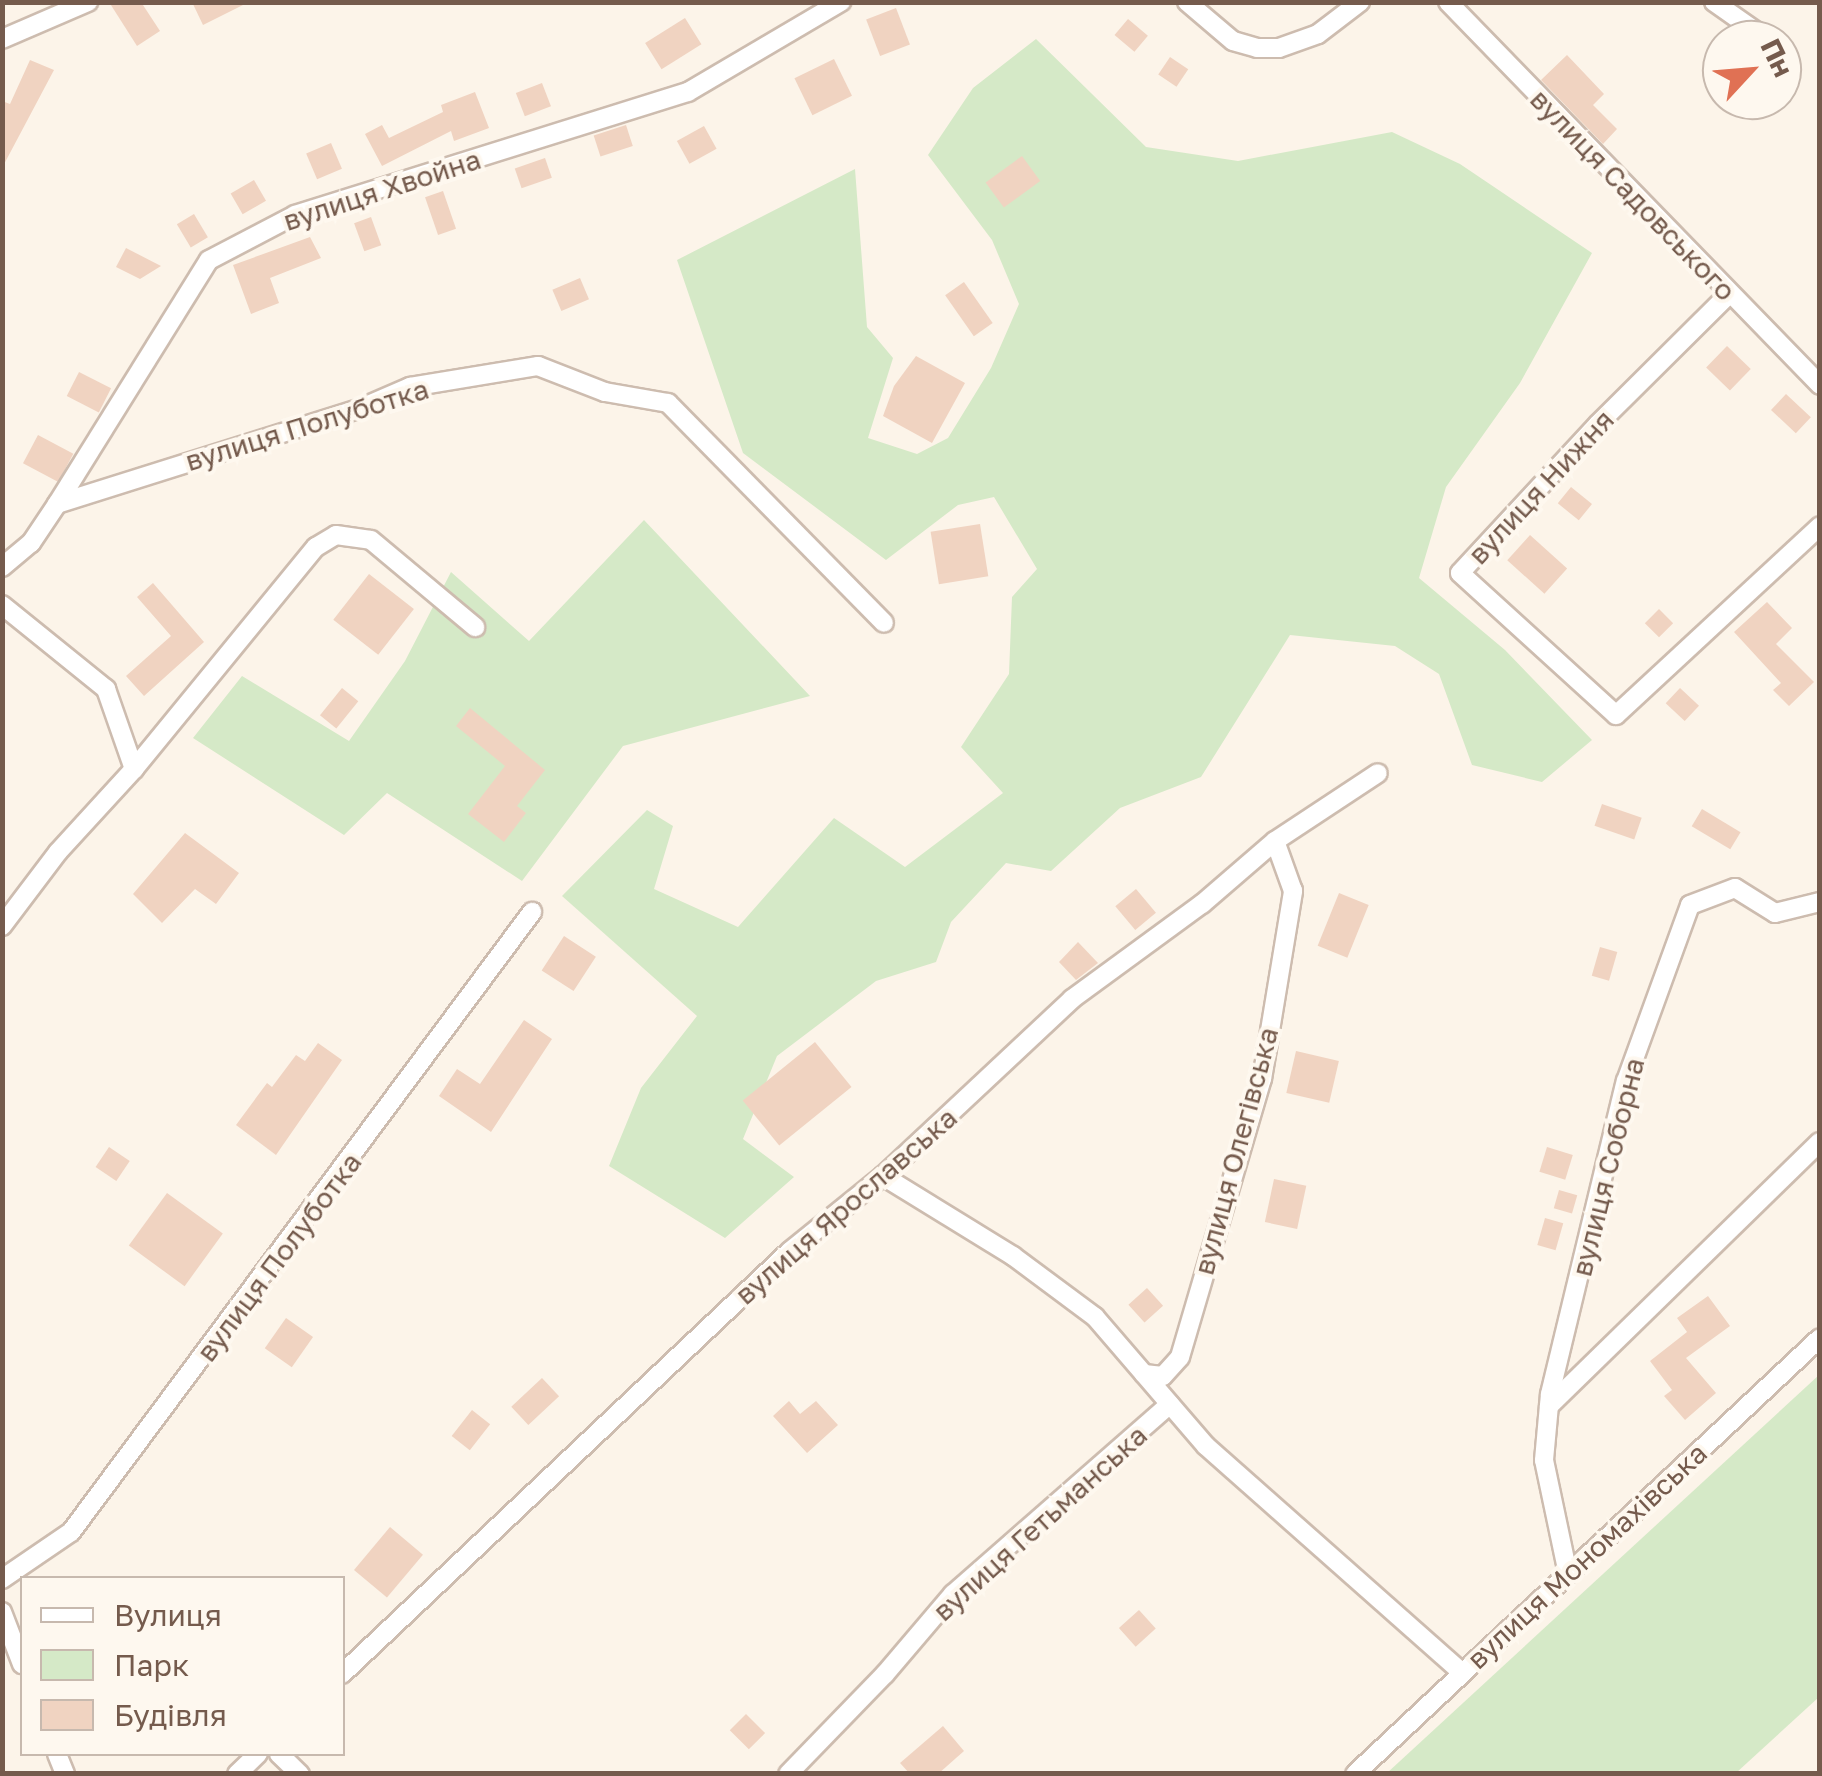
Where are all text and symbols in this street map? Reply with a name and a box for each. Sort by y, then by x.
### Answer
north arrow [1702,20,1802,120]
text: Пн [1754,33,1801,82]
street label: вулиця Садовського [1523,82,1743,308]
street label: вулиця Хвойна [279,142,485,238]
street label: вулиця Полуботка [181,372,433,478]
street label: вулиця Нижня [1461,403,1621,571]
street label: вулиця Олегівська [1187,1024,1285,1278]
street label: вулиця Соборна [1565,1054,1651,1280]
street label: вулиця Ярославська [728,1101,964,1311]
street label: вулиця Полуботка [190,1146,368,1368]
street label: вулиця Гетьманська [926,1418,1154,1628]
street label: вулиця Мономахівська [1460,1436,1714,1676]
legend [20,1576,345,1756]
text: Вулиця [114,1597,222,1633]
text: Парк [114,1647,189,1683]
text: Будівля [114,1697,227,1733]

